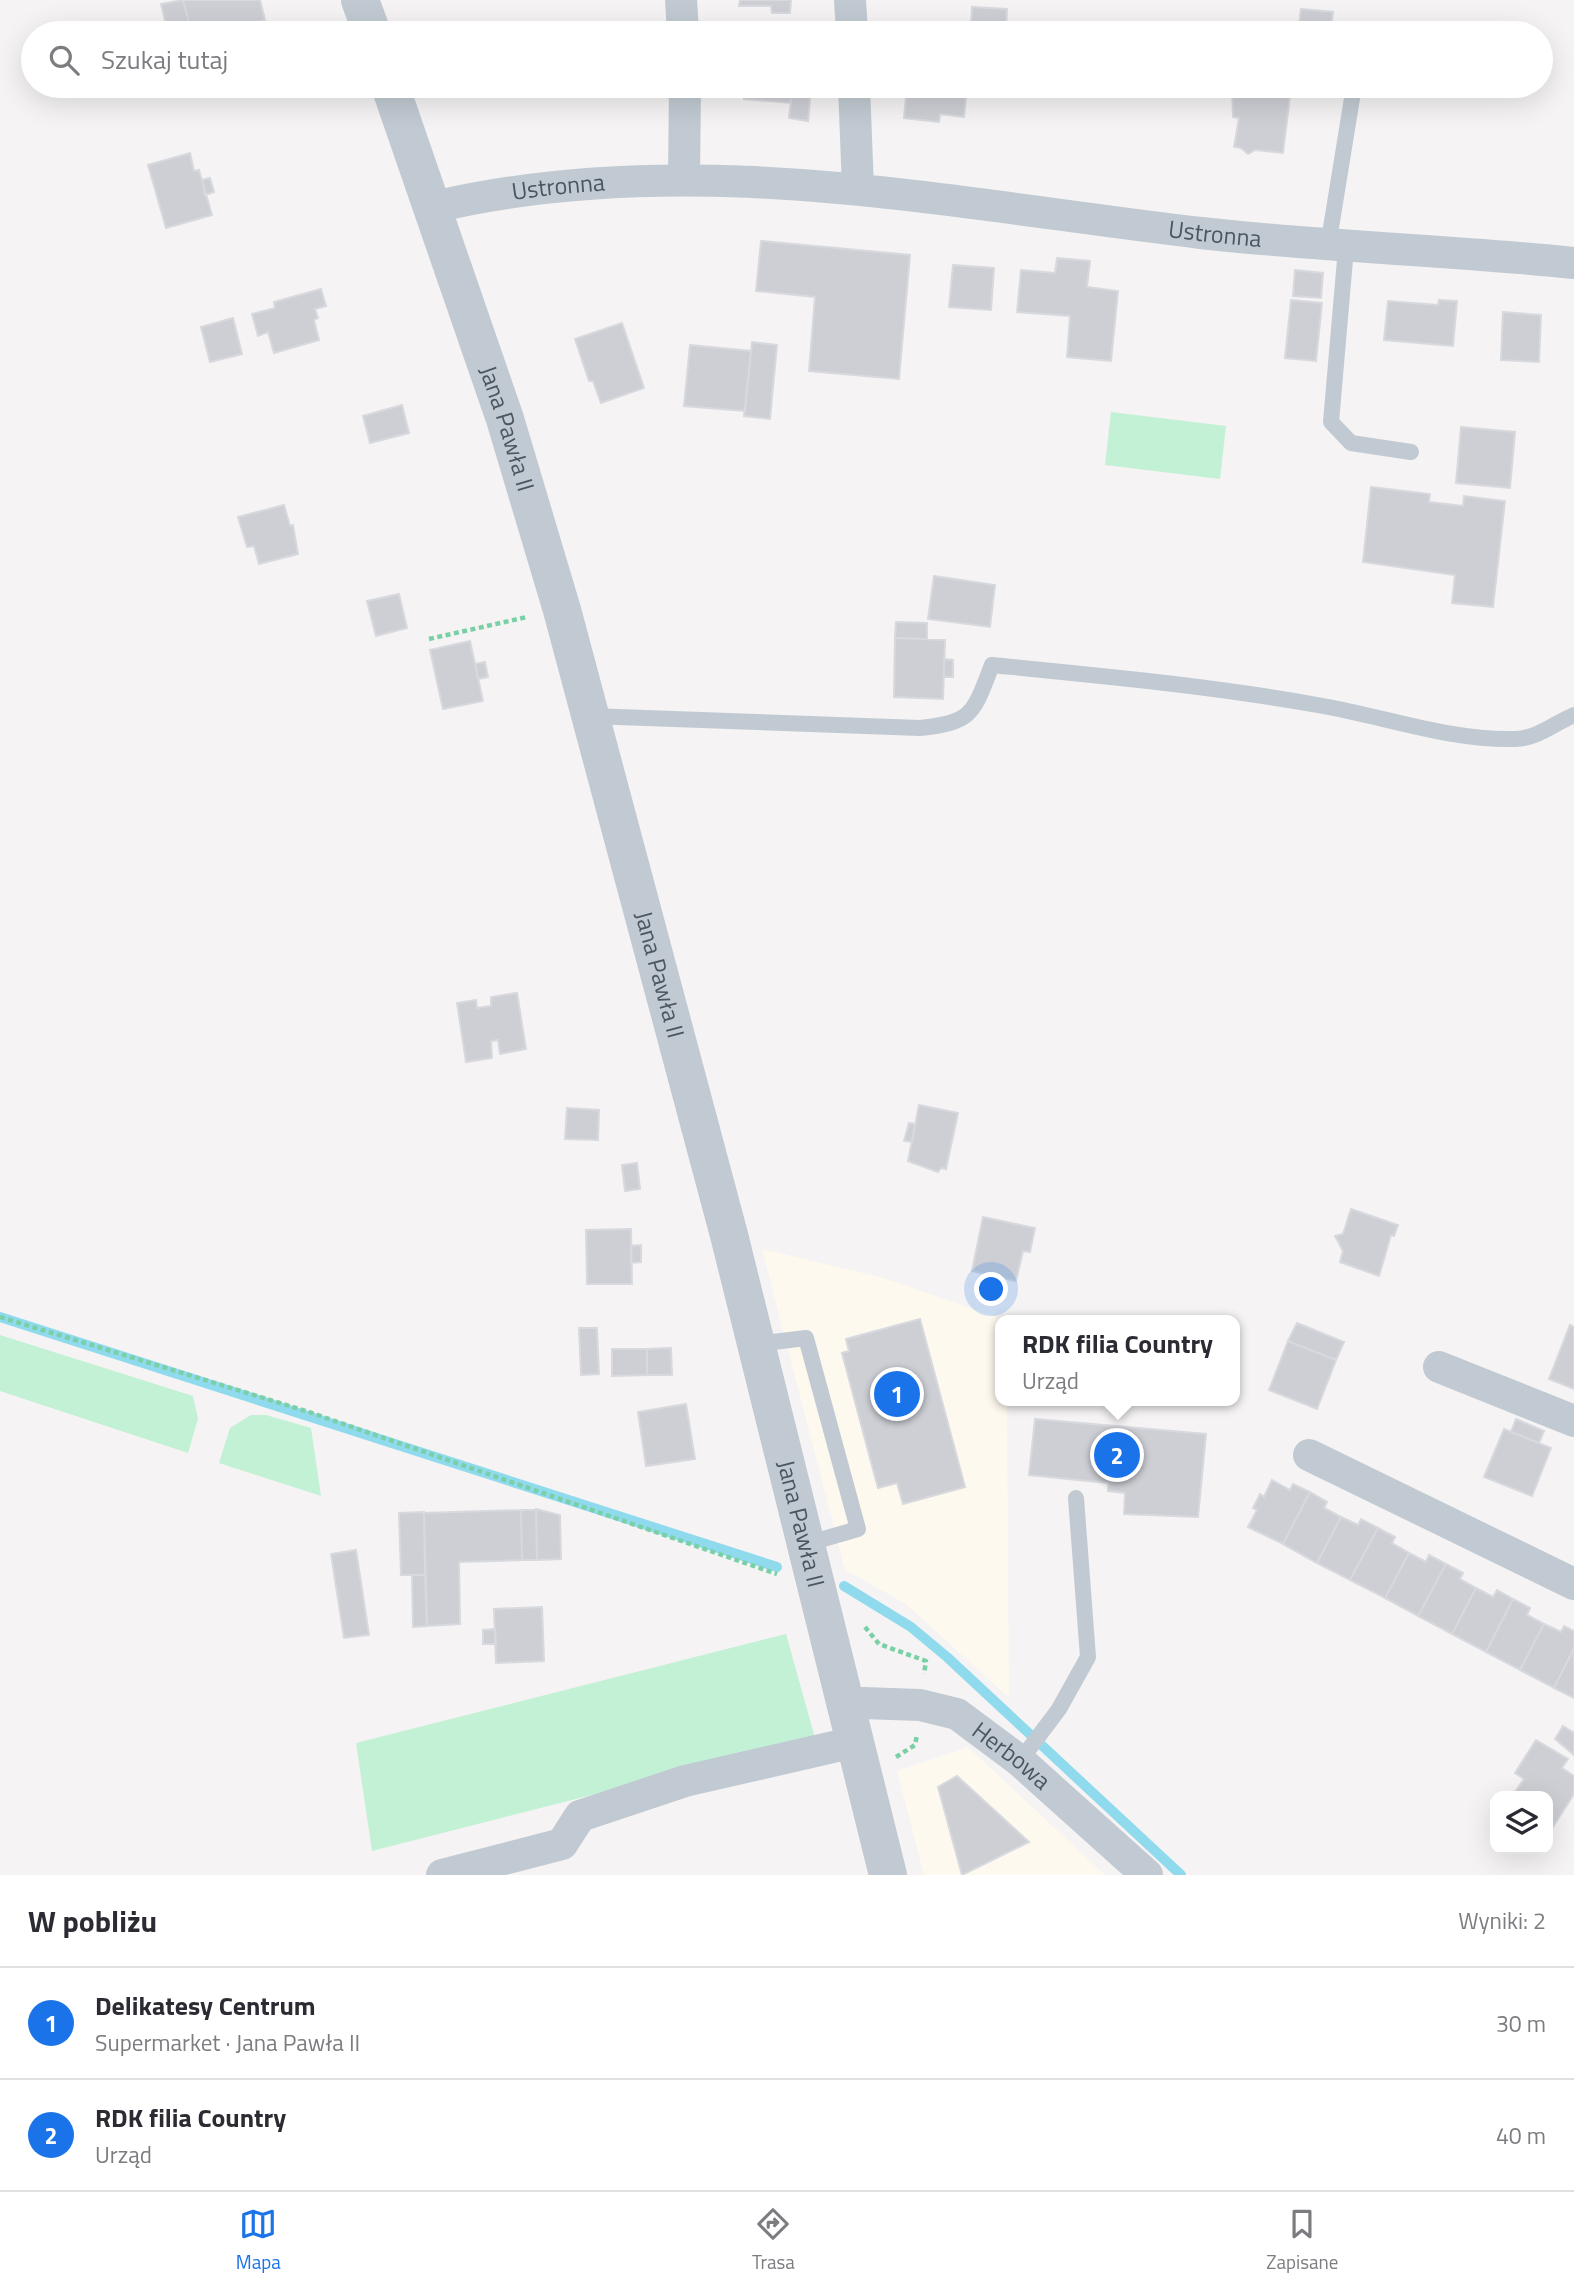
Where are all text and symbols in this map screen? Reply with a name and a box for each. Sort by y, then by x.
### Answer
search box [21,21,1553,98]
text: Szukaj tutaj [101,40,228,79]
icon: search [45,41,83,79]
street label: Ustronna [509,164,606,209]
street label: Ustronna [1166,210,1263,256]
street label: Jana Pawła II [471,360,545,496]
street label: Jana Pawła II [626,907,695,1042]
your location [974,1272,1008,1306]
popup [995,1315,1240,1406]
text: RDK filia Country [1022,1324,1213,1363]
text: Urząd [1022,1363,1079,1398]
pin: 1 [874,1368,920,1420]
pin: 2 [1094,1429,1140,1481]
street label: Jana Pawła II [769,1456,835,1591]
street label: Herbowa [965,1712,1059,1798]
map controls [1490,1791,1553,1854]
button: layers [1490,1791,1553,1854]
text: W pobliżu [28,1898,157,1944]
text: Wyniki: 2 [1458,1903,1546,1938]
text: Delikatesy Centrum [95,1986,316,2025]
text: 1 [45,2006,57,2041]
text: 30 m [1496,2006,1546,2041]
text: Supermarket · Jana Pawła II [95,2025,360,2060]
text: RDK filia Country [95,2098,286,2137]
text: 2 [45,2118,57,2153]
text: 40 m [1496,2118,1546,2153]
text: Urząd [95,2137,152,2172]
tab: Mapa [236,2205,281,2276]
tab: Trasa [752,2205,795,2276]
tab: Zapisane [1266,2205,1338,2276]

